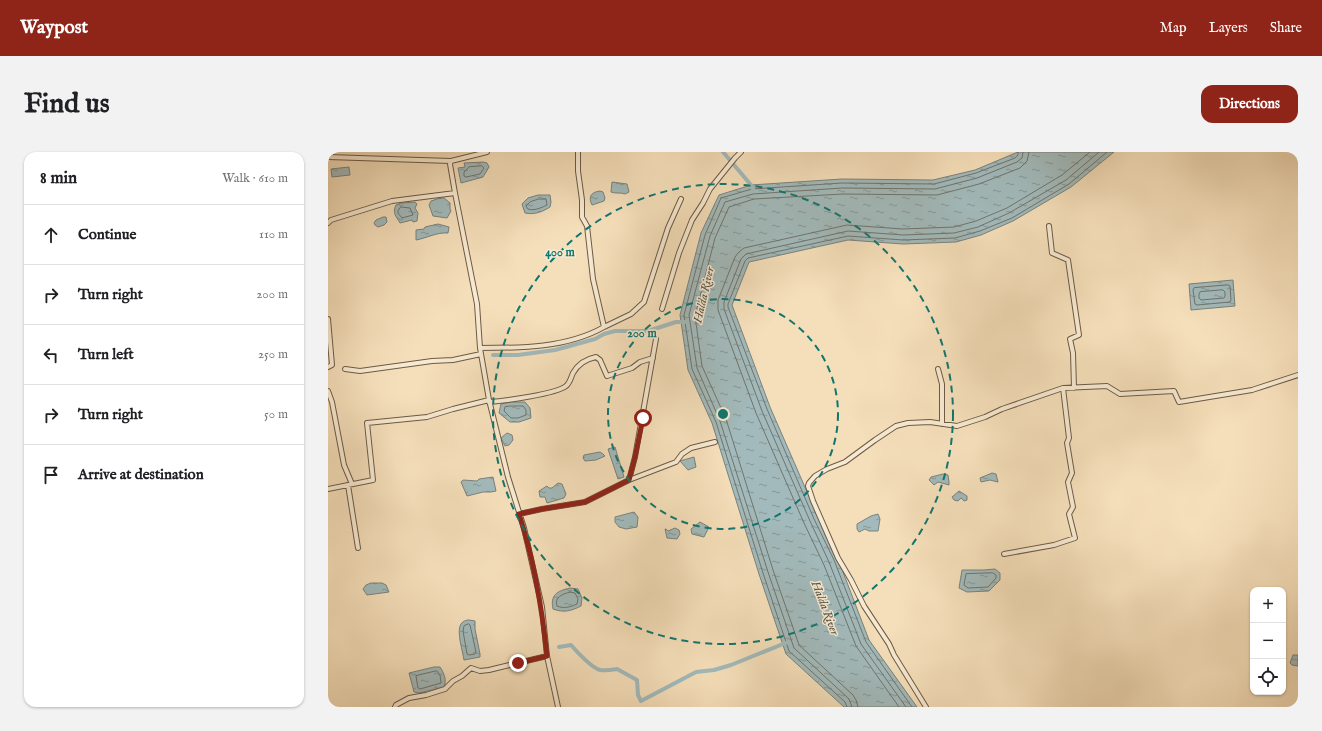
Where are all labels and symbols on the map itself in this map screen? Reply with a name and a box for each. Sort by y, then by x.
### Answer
text: 400 m [545,245,576,260]
water label: Halda River [690,265,718,325]
text: 200 m [627,326,657,341]
centre of rings [716,407,730,421]
route start [634,409,652,427]
water label: Halda River [807,578,843,638]
route end [509,654,527,672]

